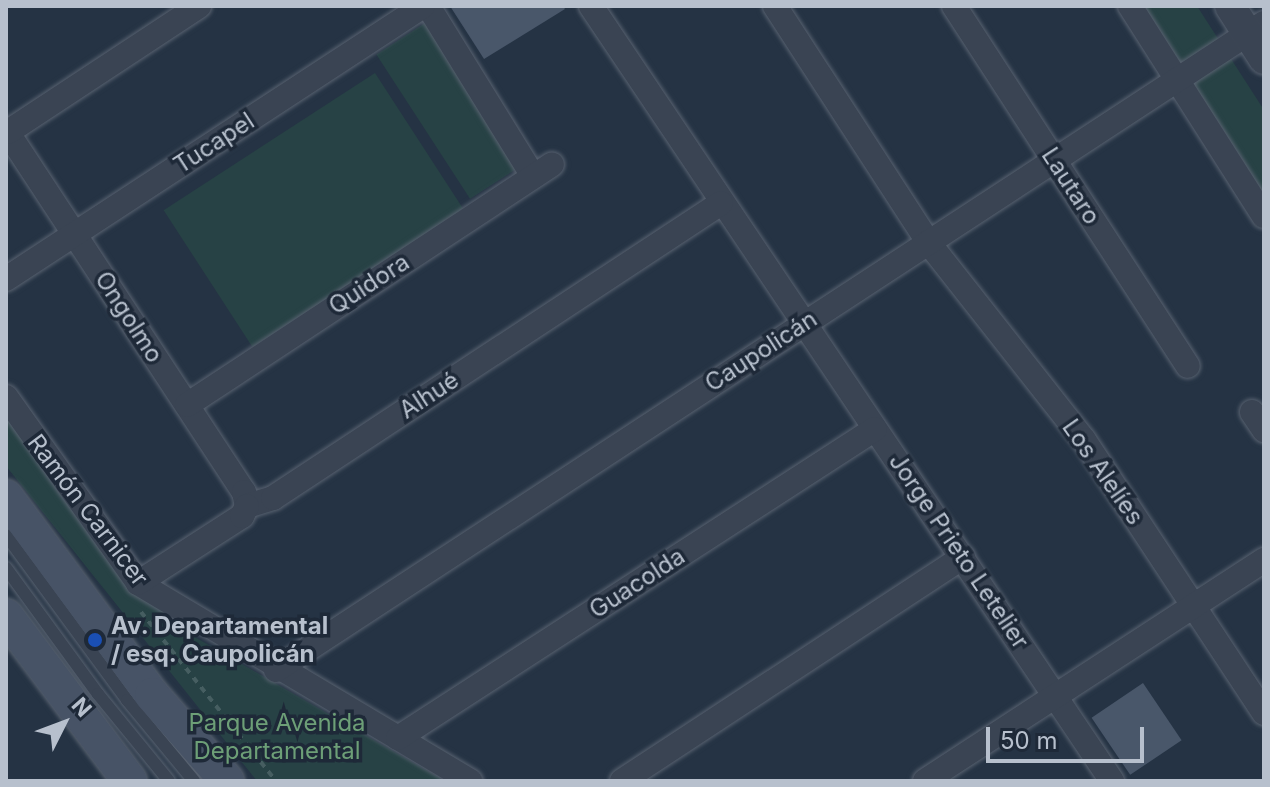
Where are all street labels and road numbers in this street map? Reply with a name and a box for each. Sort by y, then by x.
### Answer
street label: Tucapel [168,106,260,180]
street label: Lautaro [1036,142,1106,230]
street label: Quidora [323,247,415,321]
street label: Ongolmo [89,266,169,368]
street label: Caupolicán [700,304,822,398]
street label: Alhué [394,365,464,425]
street label: Los Alelíes [1056,414,1150,530]
street label: Ramón Carnicer [22,429,154,591]
street label: Jorge Prieto Letelier [883,448,1035,654]
street label: Guacolda [584,542,690,624]

